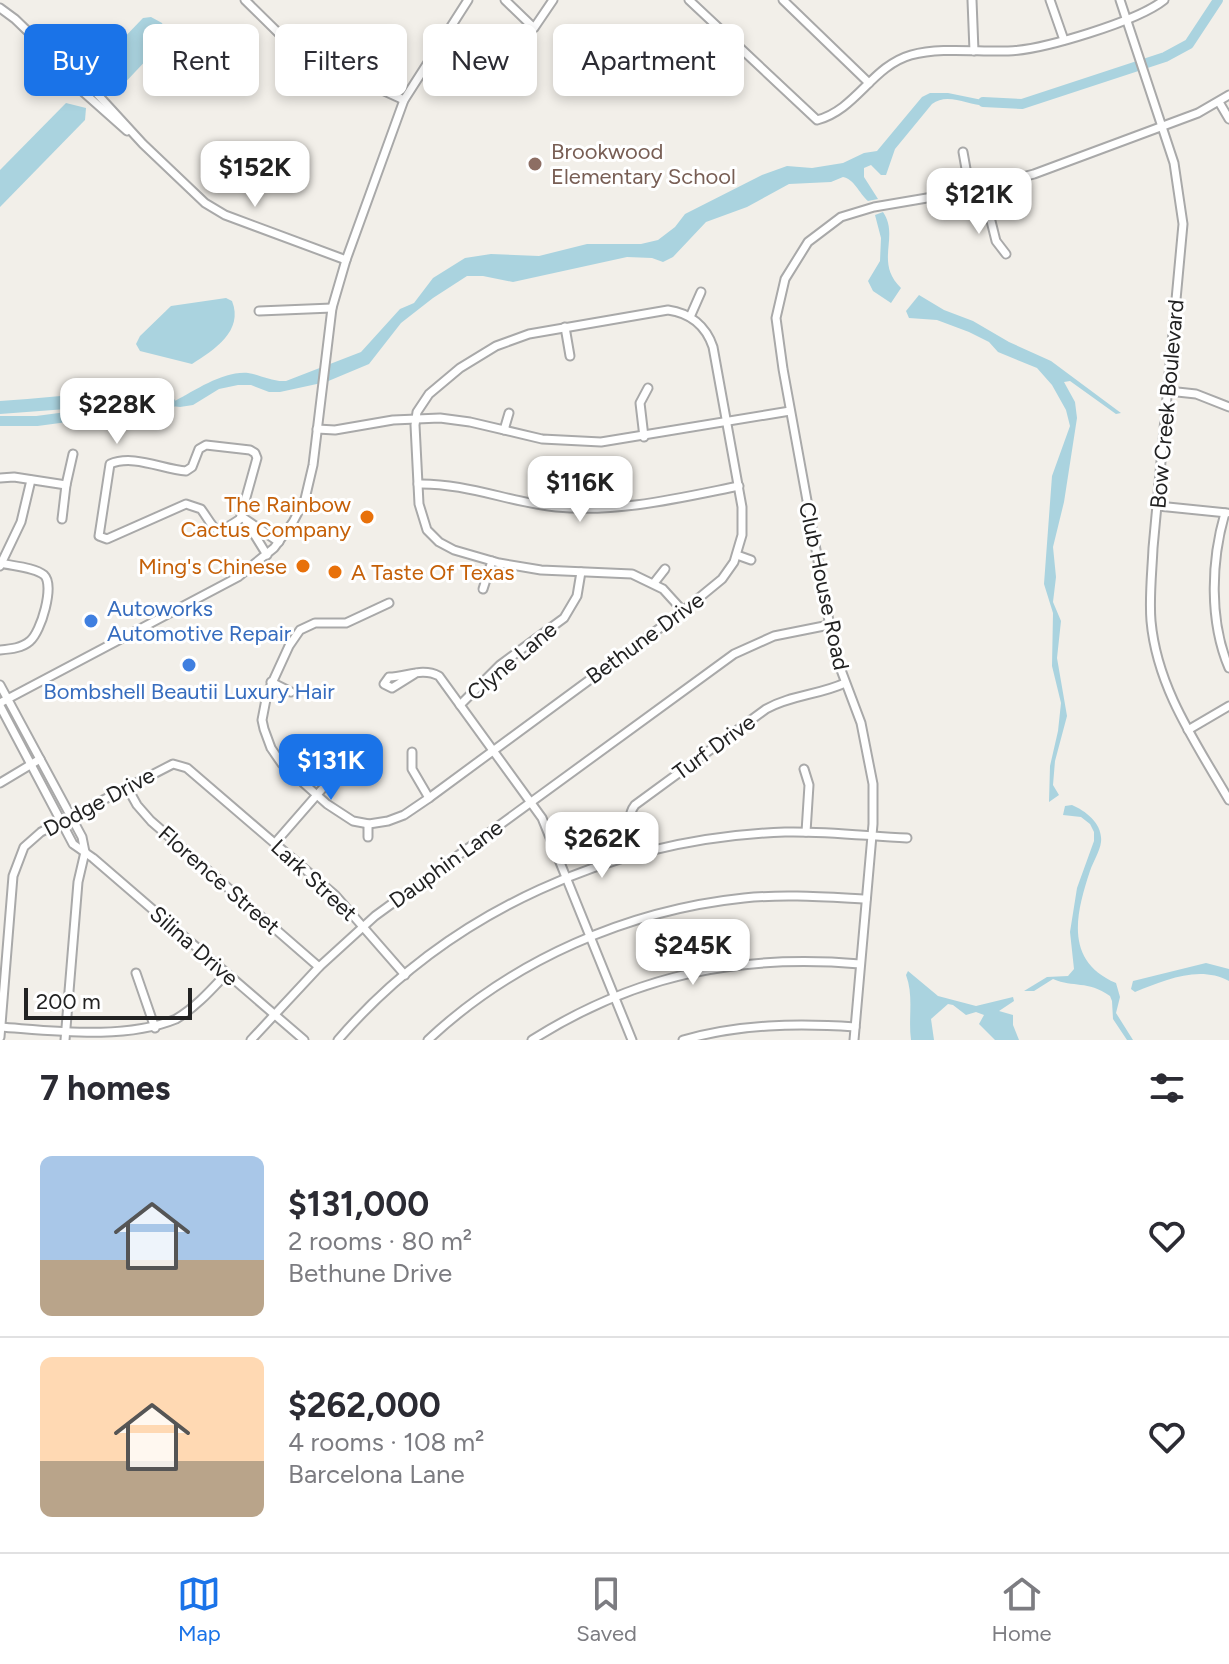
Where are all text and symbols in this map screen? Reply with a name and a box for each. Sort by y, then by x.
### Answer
chip: Buy [24,24,127,96]
chip: Rent [143,24,259,96]
chip: Filters [275,24,407,96]
chip: New [423,24,537,96]
chip: Apartment [553,24,744,96]
place label: Brookwood Elementary School [551,138,736,190]
pin: $152K [199,141,311,209]
text: $152K [219,151,291,183]
marker: Brookwood Elementary School [526,155,544,173]
pin: $121K [923,168,1035,236]
text: $121K [945,178,1013,210]
street label: Bow Creek Boulevard [1144,298,1190,510]
pin: $228K [61,378,173,446]
text: $228K [78,388,156,420]
pin: $116K [524,456,636,524]
text: $116K [546,466,614,498]
place label: The Rainbow Cactus Company [180,491,352,543]
street label: Club House Road [793,499,855,673]
marker: The Rainbow Cactus Company [358,508,376,526]
place label: Ming's Chinese [138,553,287,580]
marker: Ming's Chinese [294,557,312,575]
place label: A Taste Of Texas [351,559,514,586]
marker: A Taste Of Texas [326,563,344,581]
street label: Bethune Drive [581,586,709,690]
place label: Autoworks Automotive Repair [107,595,292,647]
marker: Autoworks Automotive Repair [82,612,100,630]
street label: Clyne Lane [462,616,562,706]
marker: Bombshell Beautii Luxury Hair [180,656,198,674]
place label: Bombshell Beautii Luxury Hair [43,678,335,705]
street label: Turf Drive [668,708,760,786]
pin: $131K [275,734,387,802]
text: $131K [297,744,365,776]
street label: Dodge Drive [39,761,159,843]
pin: $262K [546,812,658,880]
street label: Dauphin Lane [384,814,508,914]
street label: Florence Street [153,820,285,940]
text: $262K [564,822,640,854]
street label: Lark Street [265,833,363,927]
street label: Silina Drive [144,900,244,992]
pin: $245K [637,919,749,987]
text: $245K [654,929,732,961]
scale bar [24,984,192,1020]
text: 200 m [36,988,101,1015]
icon: filters [1145,1066,1189,1110]
text: 7 homes [40,1068,170,1109]
text: $131,000 [288,1184,429,1225]
icon: home [104,1188,200,1284]
icon: heart [1145,1214,1189,1258]
text: 2 rooms · 80 m² [288,1225,472,1257]
text: Bethune Drive [288,1257,452,1289]
text: $262,000 [288,1385,441,1426]
icon: home [104,1389,200,1485]
icon: heart [1145,1415,1189,1459]
text: 4 rooms · 108 m² [288,1426,485,1458]
text: Barcelona Lane [288,1458,465,1490]
tab: Map [177,1572,221,1647]
tab: Saved [576,1572,637,1647]
tab: Home [992,1572,1052,1647]

